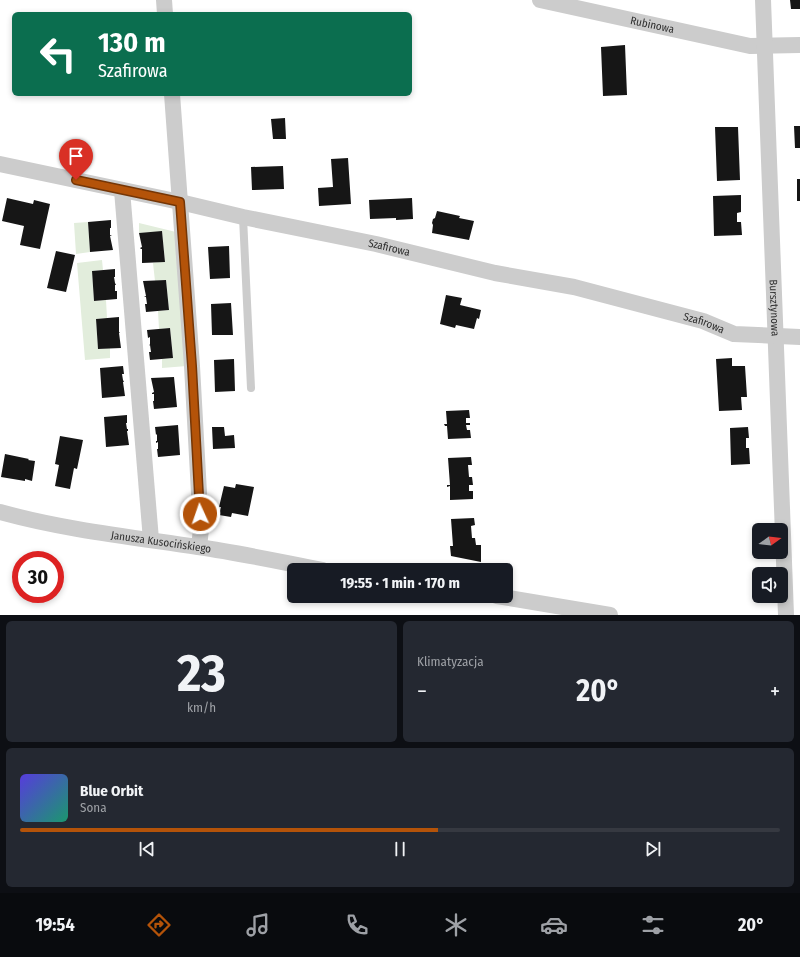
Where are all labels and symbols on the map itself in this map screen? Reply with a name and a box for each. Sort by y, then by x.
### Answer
street label: Rubinowa [629,14,675,36]
pin [59,139,93,180]
street label: Szafirowa [367,236,411,259]
street label: Bursztynowa [767,279,782,337]
street label: Szafirowa [682,310,726,336]
position arrow [179,493,221,535]
north arrow [752,523,788,559]
street label: Janusza Kusocińskiego [110,528,212,555]
speed limit sign: 30 [12,551,64,603]

